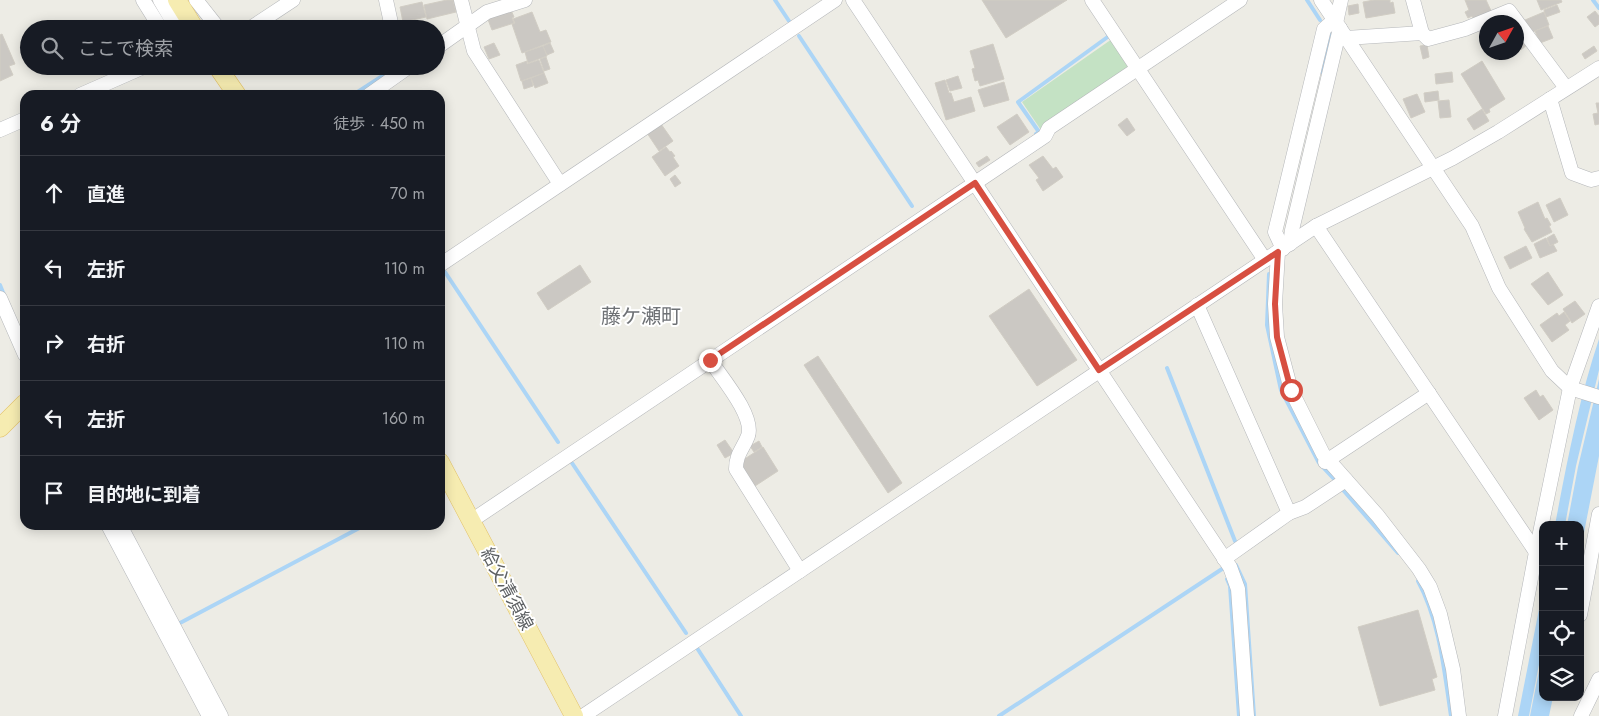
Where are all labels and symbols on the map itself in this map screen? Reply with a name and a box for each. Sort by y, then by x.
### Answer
north arrow [1479,15,1524,60]
district label: 藤ケ瀬町 [601,302,681,331]
route end [699,349,722,372]
route start [1280,379,1303,402]
street label: 給父清須線 [474,543,540,635]

